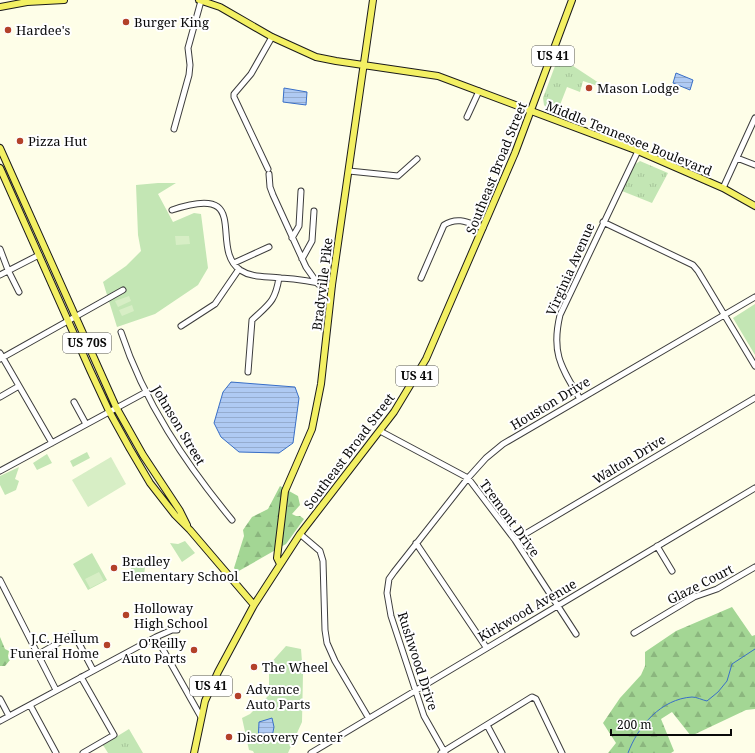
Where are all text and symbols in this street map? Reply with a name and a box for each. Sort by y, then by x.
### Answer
place label: Burger King [134,13,209,31]
marker: Burger King [121,17,131,27]
place label: Hardee's [16,21,71,39]
marker: Hardee's [3,25,13,35]
road number: US 41 [532,46,574,66]
place label: Mason Lodge [597,79,679,97]
marker: Mason Lodge [584,83,594,93]
street label: Middle Tennessee Boulevard [543,96,715,180]
street label: Southeast Broad Street [461,99,531,237]
place label: Pizza Hut [28,132,88,150]
marker: Pizza Hut [15,136,25,146]
street label: Virginia Avenue [541,220,599,318]
street label: Bradyville Pike [307,237,337,331]
road number: US 70S [63,333,111,353]
road number: US 41 [396,366,438,386]
street label: Houston Drive [507,372,593,434]
street label: Johnson Street [148,381,210,469]
street label: Southeast Broad Street [299,389,399,513]
street label: Walton Drive [589,430,669,488]
street label: Tremont Drive [476,476,544,560]
place label: Bradley Elementary School [122,552,238,585]
street label: Glaze Court [664,559,737,608]
marker: Bradley Elementary School [109,563,119,573]
street label: Kirkwood Avenue [474,574,580,646]
place label: Holloway High School [134,599,208,632]
street label: Rushwood Drive [394,609,442,713]
marker: Holloway High School [121,610,131,620]
place label: J.C. Hellum Funeral Home [10,629,99,662]
place label: O'Reilly Auto Parts [122,634,187,667]
marker: J.C. Hellum Funeral Home [102,640,112,650]
marker: O'Reilly Auto Parts [189,645,199,655]
place label: The Wheel [262,658,328,676]
marker: The Wheel [249,662,259,672]
road number: US 41 [190,676,232,696]
place label: Advance Auto Parts [246,680,310,713]
marker: Advance Auto Parts [233,691,243,701]
scale bar [611,711,731,737]
text: 200 m [617,716,652,733]
place label: Discovery Center [237,728,343,746]
marker: Discovery Center [224,732,234,742]

